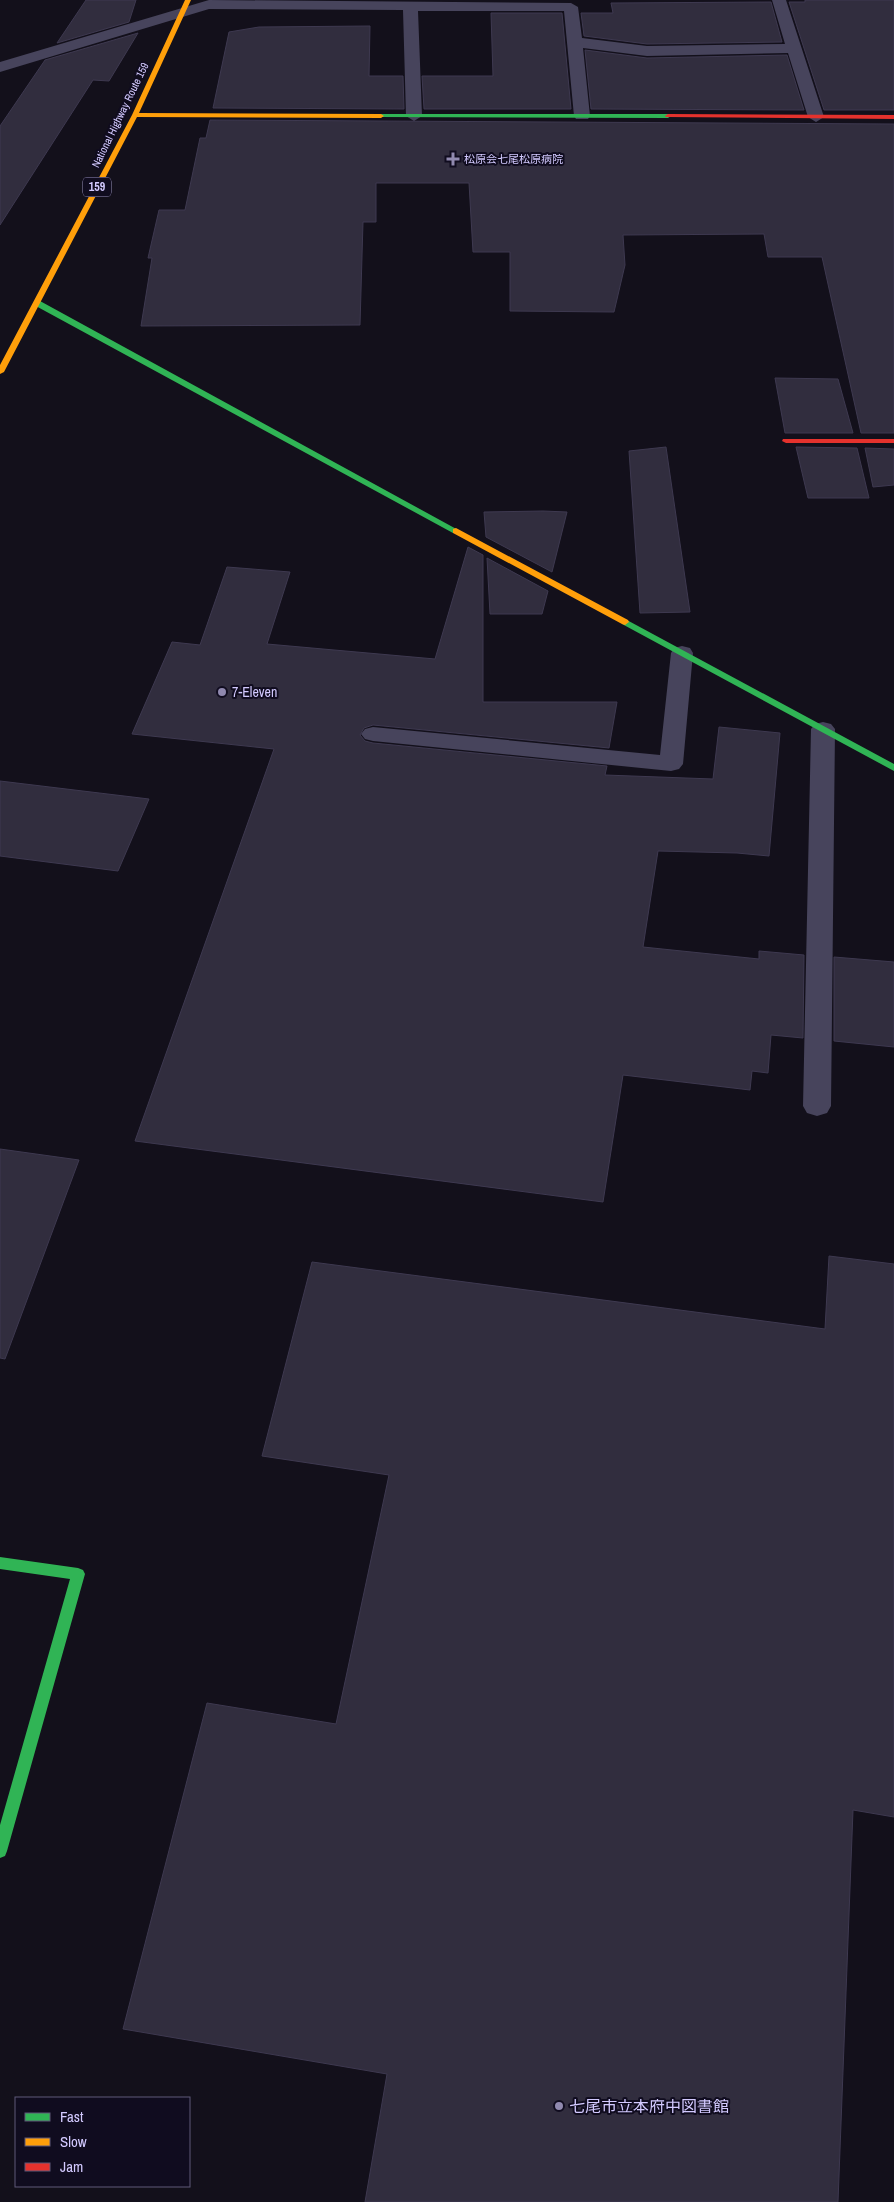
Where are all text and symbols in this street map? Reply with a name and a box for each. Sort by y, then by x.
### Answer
street label: National Highway Route 159 [88,60,152,170]
marker: 松原会七尾松原病院 [446,152,460,166]
place label: 松原会七尾松原病院 [464,152,563,166]
road number: 159 [83,178,111,196]
place label: 7-Eleven [232,683,277,701]
marker: 7-Eleven [216,686,228,698]
place label: 七尾市立本府中図書館 [569,2095,729,2117]
legend [15,2097,190,2187]
marker: 七尾市立本府中図書館 [553,2100,565,2112]
text: Fast [60,2106,84,2127]
text: Slow [60,2131,87,2152]
text: Jam [60,2156,83,2177]

